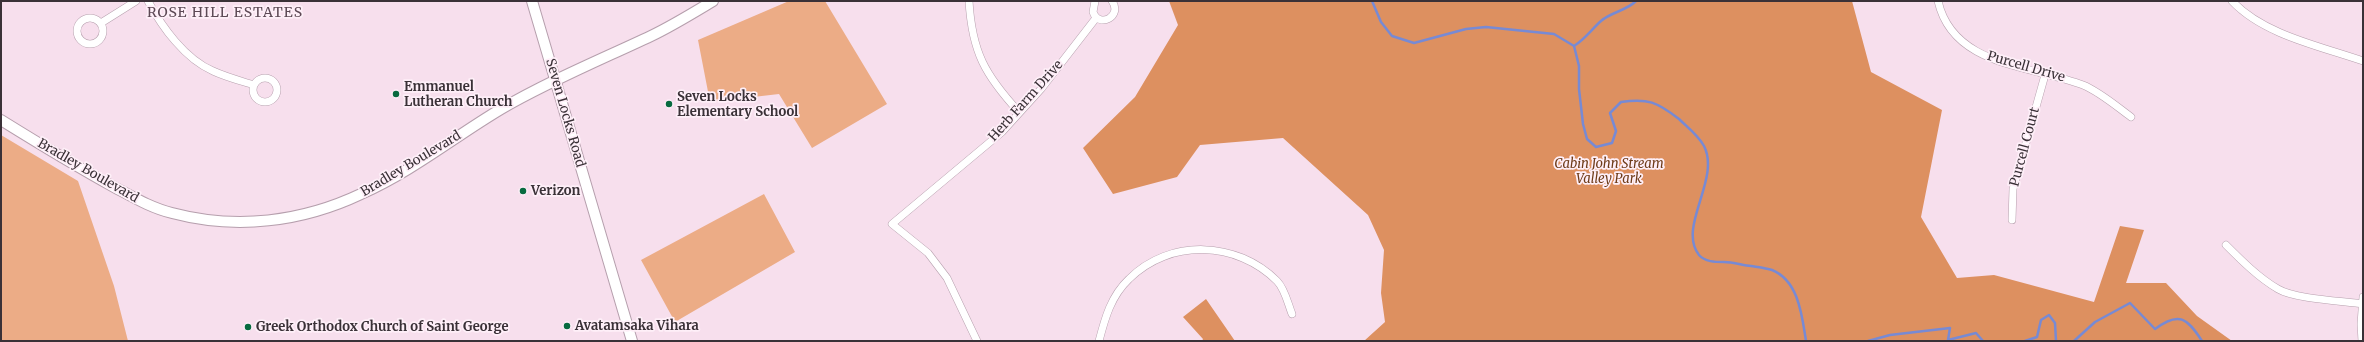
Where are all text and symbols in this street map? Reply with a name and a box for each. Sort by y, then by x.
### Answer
district label: ROSE HILL ESTATES [147,5,303,21]
street label: Purcell Drive [1985,48,2067,86]
street label: Seven Locks Road [542,57,588,169]
street label: Herb Farm Drive [986,57,1066,145]
place label: Emmanuel Lutheran Church [404,79,512,110]
marker: Emmanuel Lutheran Church [391,89,401,99]
place label: Seven Locks Elementary School [677,89,798,120]
marker: Seven Locks Elementary School [664,99,674,109]
street label: Purcell Court [2007,106,2043,188]
street label: Bradley Boulevard [358,128,464,200]
street label: Bradley Boulevard [35,136,141,206]
park label: Cabin John Stream Valley Park [1554,156,1664,187]
place label: Verizon [531,183,580,199]
marker: Verizon [518,186,528,196]
place label: Avatamsaka Vihara [575,318,699,334]
place label: Greek Orthodox Church of Saint George [256,319,508,335]
marker: Avatamsaka Vihara [562,321,572,331]
marker: Greek Orthodox Church of Saint George [243,322,253,332]

